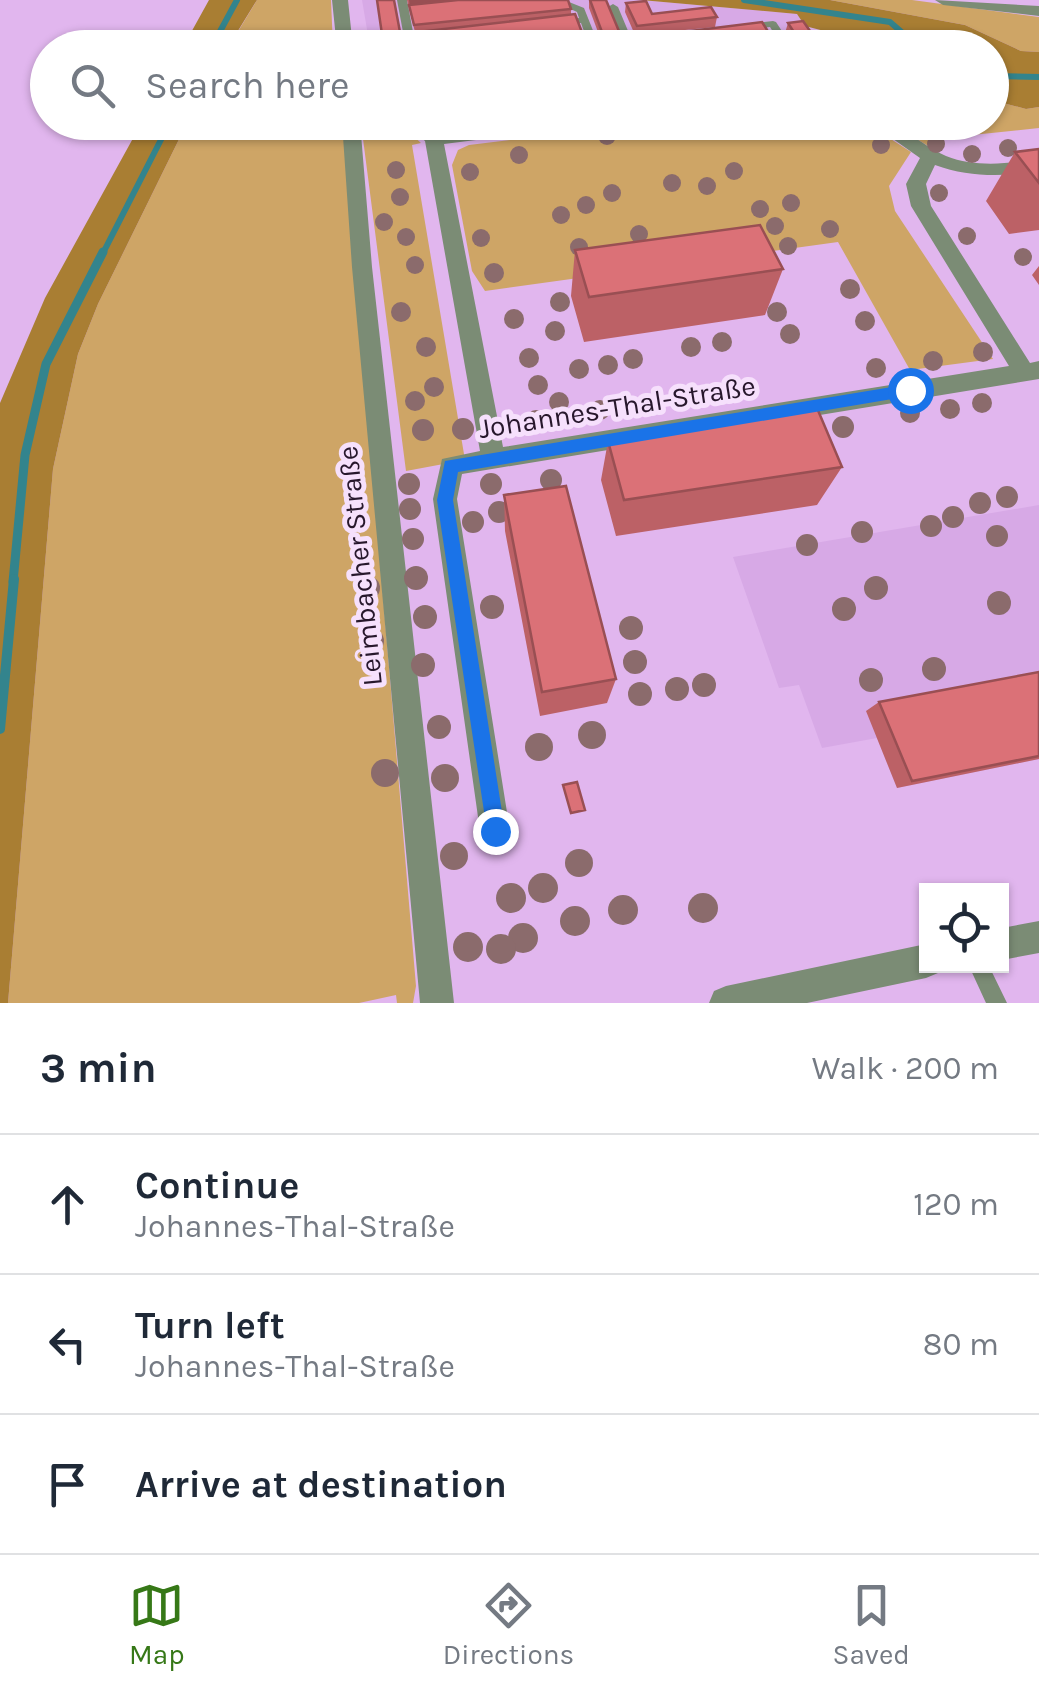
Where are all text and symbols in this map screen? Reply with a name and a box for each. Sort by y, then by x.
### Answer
search box [30,30,1009,140]
icon: search [65,58,120,113]
text: Search here [145,63,349,108]
route start [888,368,934,414]
street label: Johannes-Thal-Straße [476,369,758,445]
street label: Leimbacher Straße [331,444,389,688]
route end [473,809,519,855]
map controls [919,883,1009,973]
button: locate [919,883,1009,973]
text: 3 min [40,1043,157,1093]
text: Walk · 200 m [812,1050,999,1087]
text: Continue [135,1163,299,1208]
icon: ahead [40,1177,95,1232]
text: 120 m [913,1186,999,1223]
text: Johannes-Thal-Straße [135,1208,455,1245]
text: Turn left [135,1303,285,1348]
icon: left [40,1317,95,1372]
text: 80 m [923,1326,999,1363]
text: Johannes-Thal-Straße [135,1348,455,1385]
icon: arrive [40,1457,95,1512]
text: Arrive at destination [135,1462,507,1507]
tab: Map [129,1578,185,1671]
tab: Directions [443,1578,574,1671]
tab: Saved [832,1578,910,1671]

